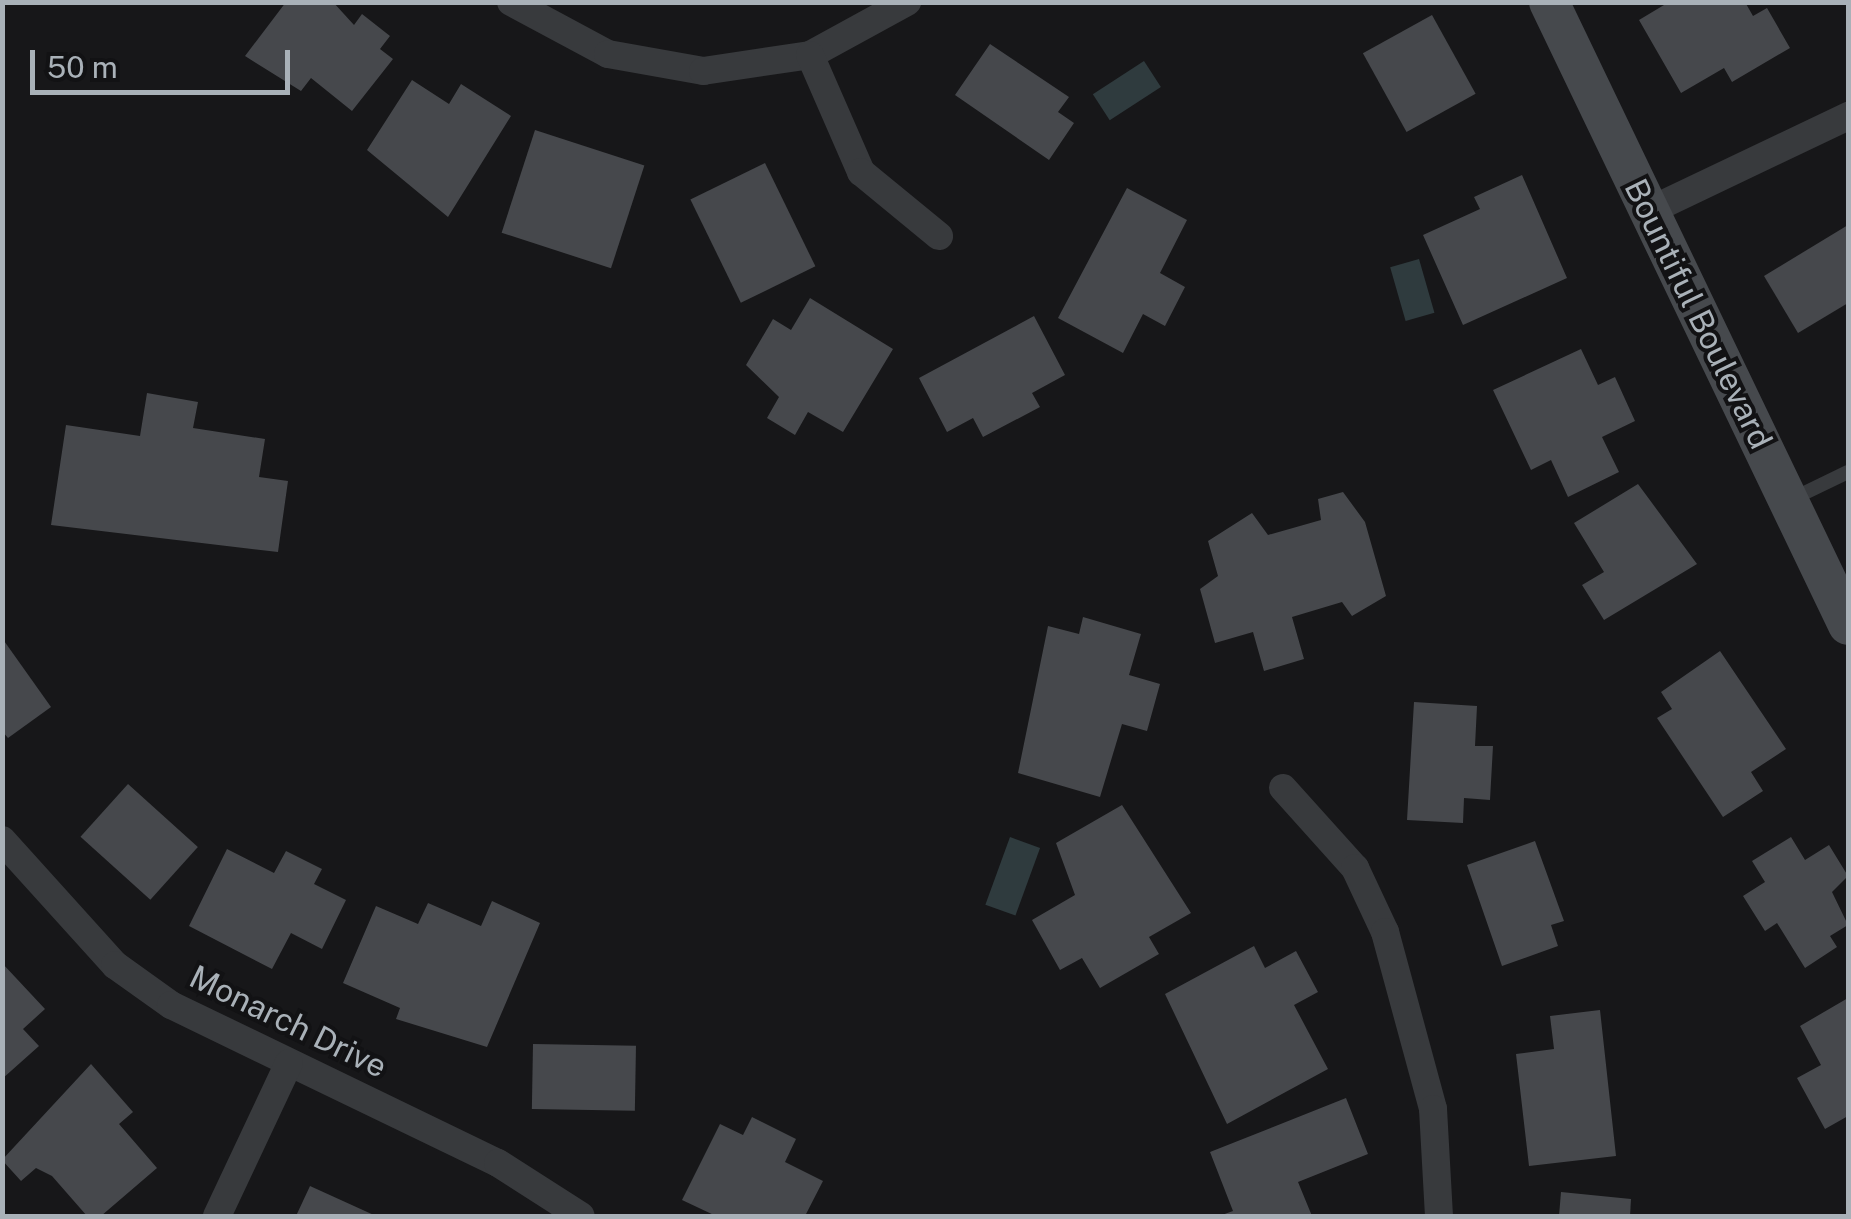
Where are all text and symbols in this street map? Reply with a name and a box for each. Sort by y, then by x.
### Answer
scale bar [35,30,295,92]
text: 50 m [47,49,118,85]
street label: Bountiful Boulevard [1616,173,1780,455]
street label: Monarch Drive [183,958,393,1086]

